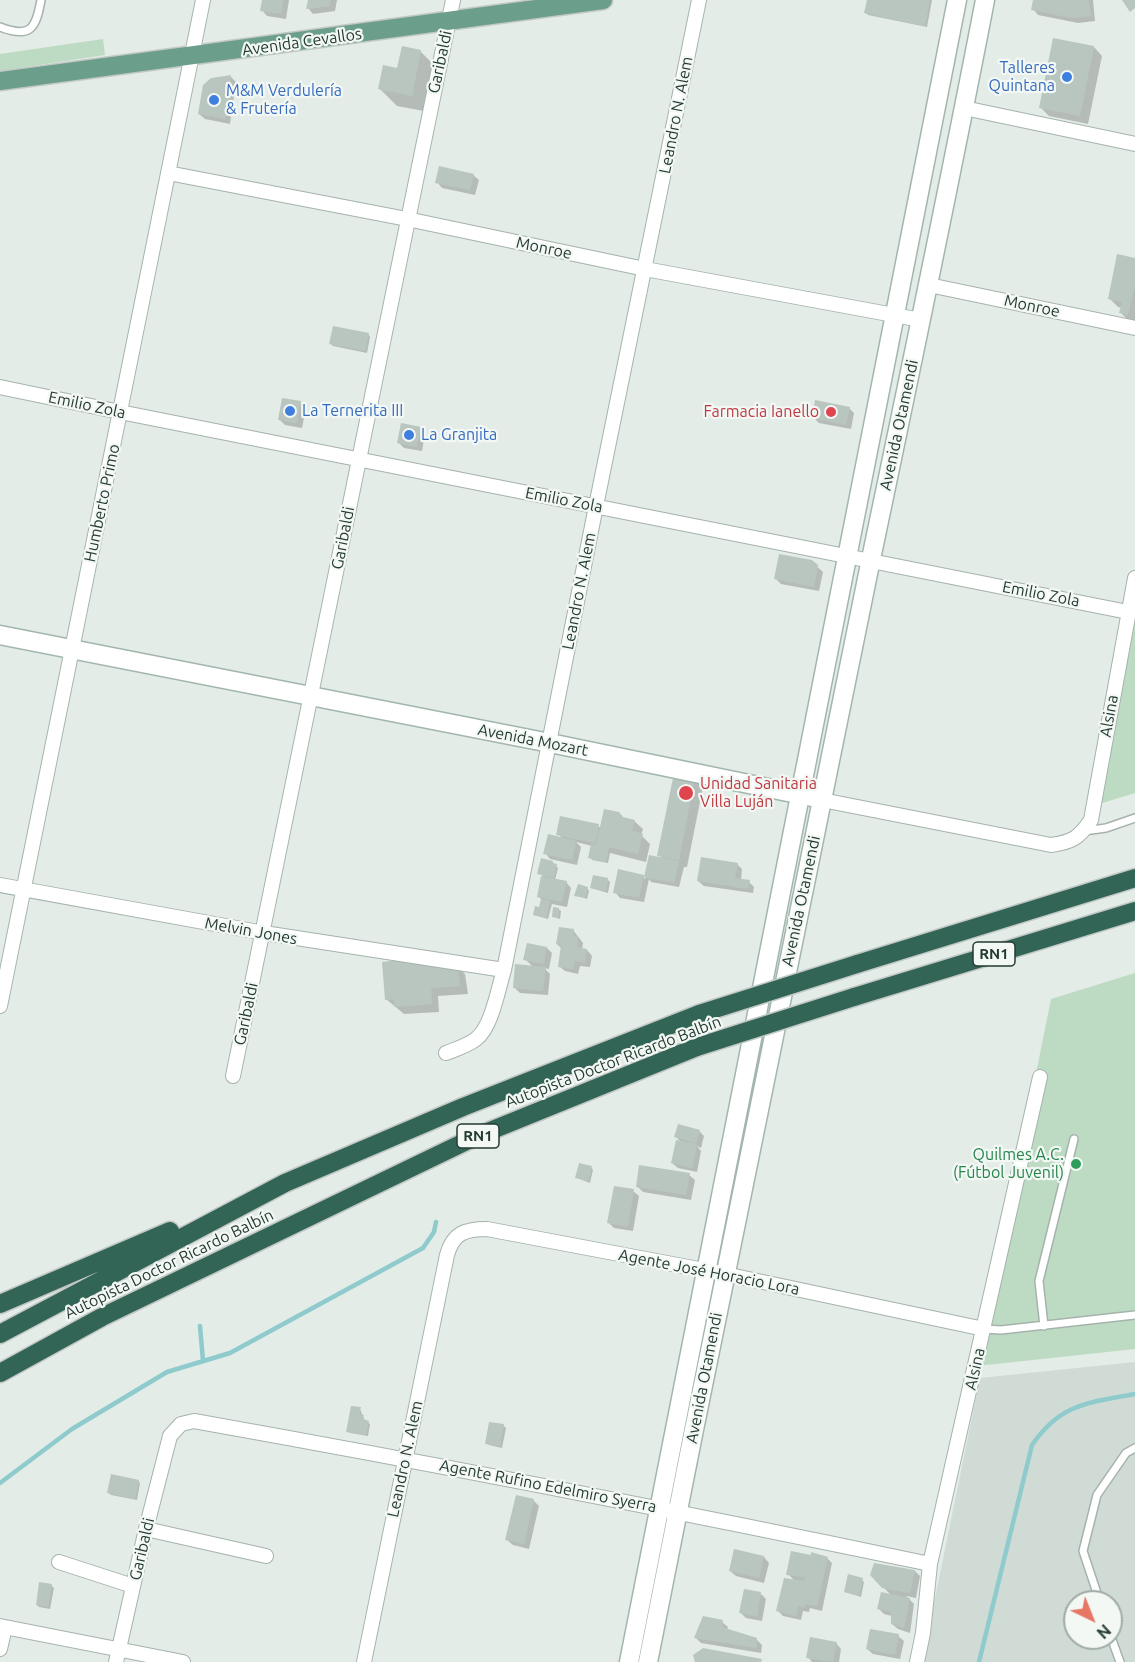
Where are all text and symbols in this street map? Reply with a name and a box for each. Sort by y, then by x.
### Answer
street label: Avenida Cevallos [241,24,363,60]
street label: Garibaldi [424,29,456,95]
street label: Leandro N. Alem [655,55,697,175]
place label: Talleres Quintana [989,58,1055,96]
marker: Talleres Quintana [1060,70,1074,84]
place label: M&M Verdulería & Frutería [226,81,342,119]
marker: M&M Verdulería & Frutería [207,93,221,107]
street label: Monroe [514,233,574,263]
street label: Monroe [1002,291,1062,321]
street label: Avenida Otamendi [876,358,922,492]
street label: Emilio Zola [47,387,127,423]
place label: La Ternerita III [302,401,403,421]
place label: Farmacia Ianello [704,402,819,422]
marker: La Ternerita III [283,404,297,418]
marker: Farmacia Ianello [824,405,838,419]
place label: La Granjita [421,425,497,445]
marker: La Granjita [402,428,416,442]
street label: Humberto Primo [80,442,124,564]
street label: Emilio Zola [524,483,604,517]
street label: Garibaldi [327,505,359,571]
street label: Leandro N. Alem [558,531,600,651]
street label: Emilio Zola [1001,577,1081,611]
street label: Alsina [1096,693,1122,739]
street label: Avenida Mozart [476,720,590,760]
place label: Unidad Sanitaria Villa Luján [700,774,817,812]
marker: Unidad Sanitaria Villa Luján [677,784,695,802]
street label: Avenida Otamendi [778,834,824,968]
street label: Melvin Jones [203,913,299,949]
road number: RN1 [973,942,1015,966]
street label: Garibaldi [230,981,262,1047]
street label: Autopista Doctor Ricardo Balbín [502,1012,724,1112]
road number: RN1 [457,1124,499,1148]
place label: Quilmes A.C. (Fútbol Juvenil) [953,1145,1064,1183]
marker: Quilmes A.C. (Fútbol Juvenil) [1069,1157,1083,1171]
street label: Autopista Doctor Ricardo Balbín [62,1205,276,1323]
street label: Agente José Horacio Lora [617,1245,801,1299]
street label: Avenida Otamendi [682,1311,726,1445]
street label: Alsina [961,1346,989,1392]
street label: Leandro N. Alem [383,1399,427,1519]
street label: Agente Rufino Edelmiro Syerra [438,1456,658,1516]
street label: Garibaldi [125,1516,159,1582]
north arrow [1063,1590,1123,1650]
text: N [1093,1621,1114,1642]

